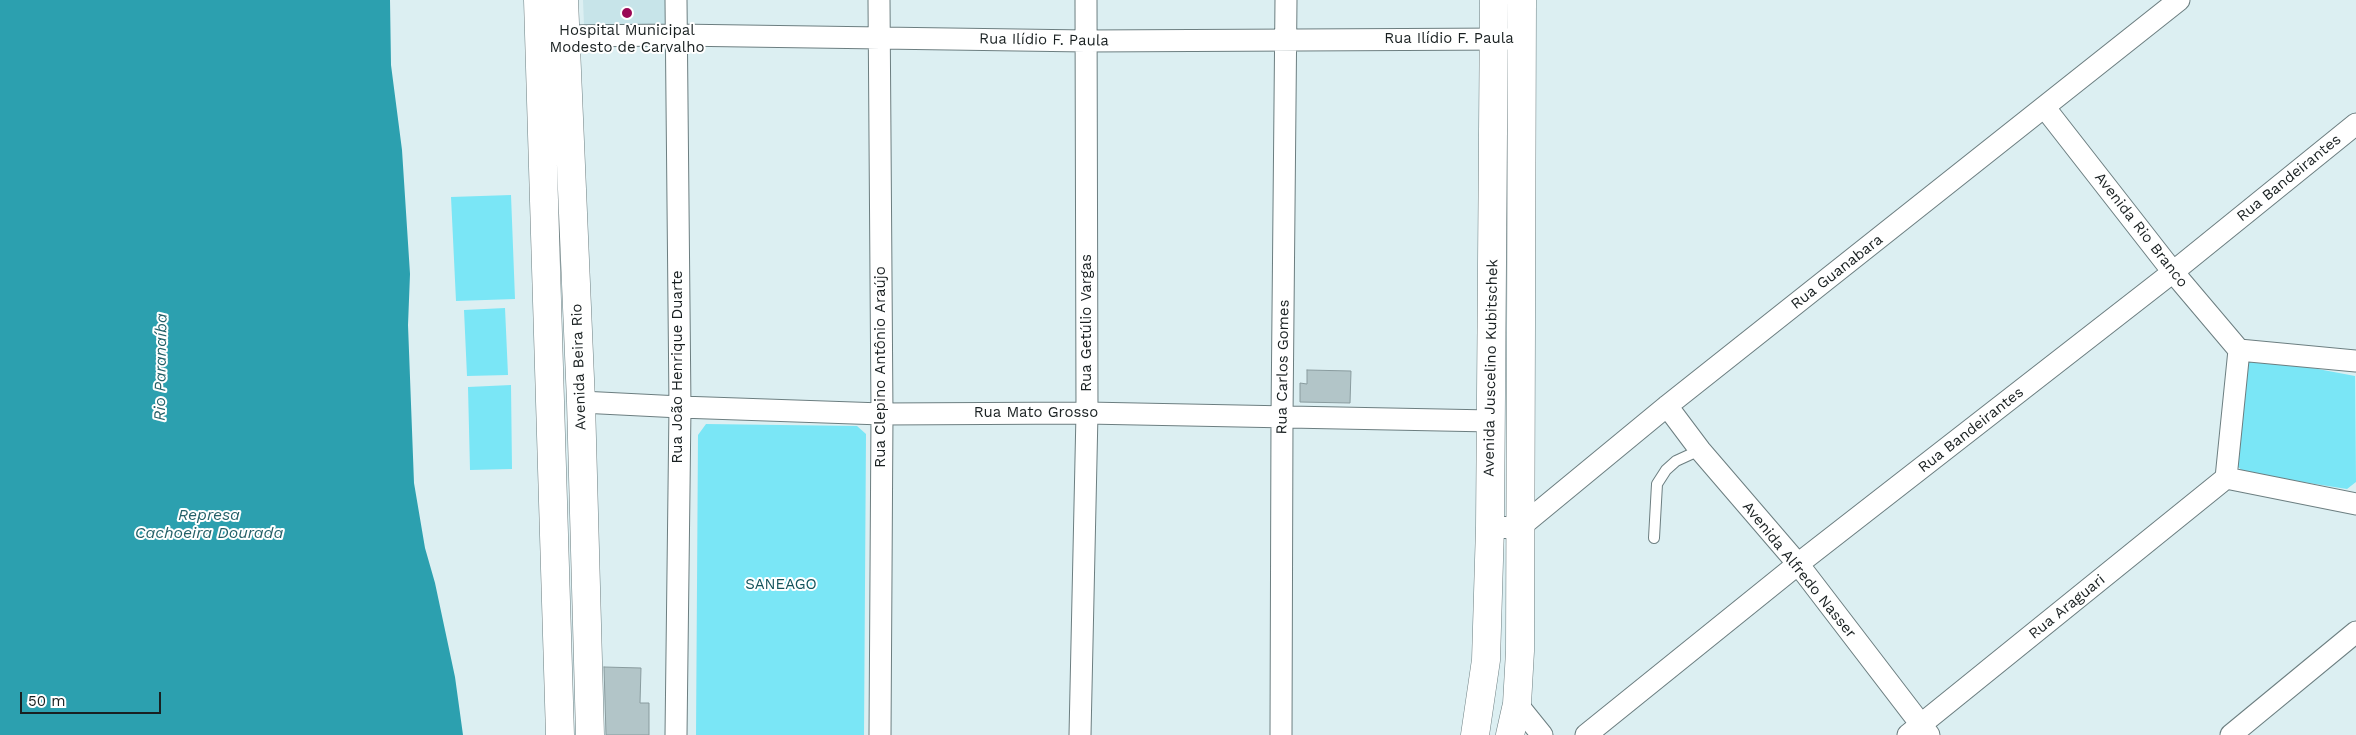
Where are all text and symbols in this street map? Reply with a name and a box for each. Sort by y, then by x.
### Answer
marker: Hospital Municipal Modesto de Carvalho [620,6,634,20]
place label: Hospital Municipal Modesto de Carvalho [549,22,705,57]
street label: Rua Ilídio F. Paula [979,30,1109,50]
street label: Rua Ilídio F. Paula [1384,30,1514,48]
street label: Rua Bandeirantes [2233,131,2345,225]
street label: Avenida Rio Branco [2090,169,2192,291]
street label: Rua Guanabara [1788,231,1886,313]
street label: Rua Getúlio Vargas [1078,254,1096,392]
street label: Avenida Juscelino Kubitschek [1480,259,1502,477]
street label: Rua Clepino Antônio Araújo [872,266,890,468]
street label: Rua João Henrique Duarte [669,270,687,464]
street label: Rua Carlos Gomes [1273,299,1293,435]
street label: Avenida Beira Rio [568,303,590,431]
water label: Rio Paranaíba [150,313,172,421]
street label: Rua Bandeirantes [1915,383,2027,477]
street label: Rua Mato Grosso [974,404,1098,422]
street label: Avenida Alfredo Nasser [1738,498,1860,642]
water label: Represa Cachoeira Dourada [135,505,283,543]
street label: Rua Araguari [2025,571,2109,643]
park label: SANEAGO [745,576,817,594]
scale bar [22,682,164,714]
text: 50 m [28,692,65,710]

